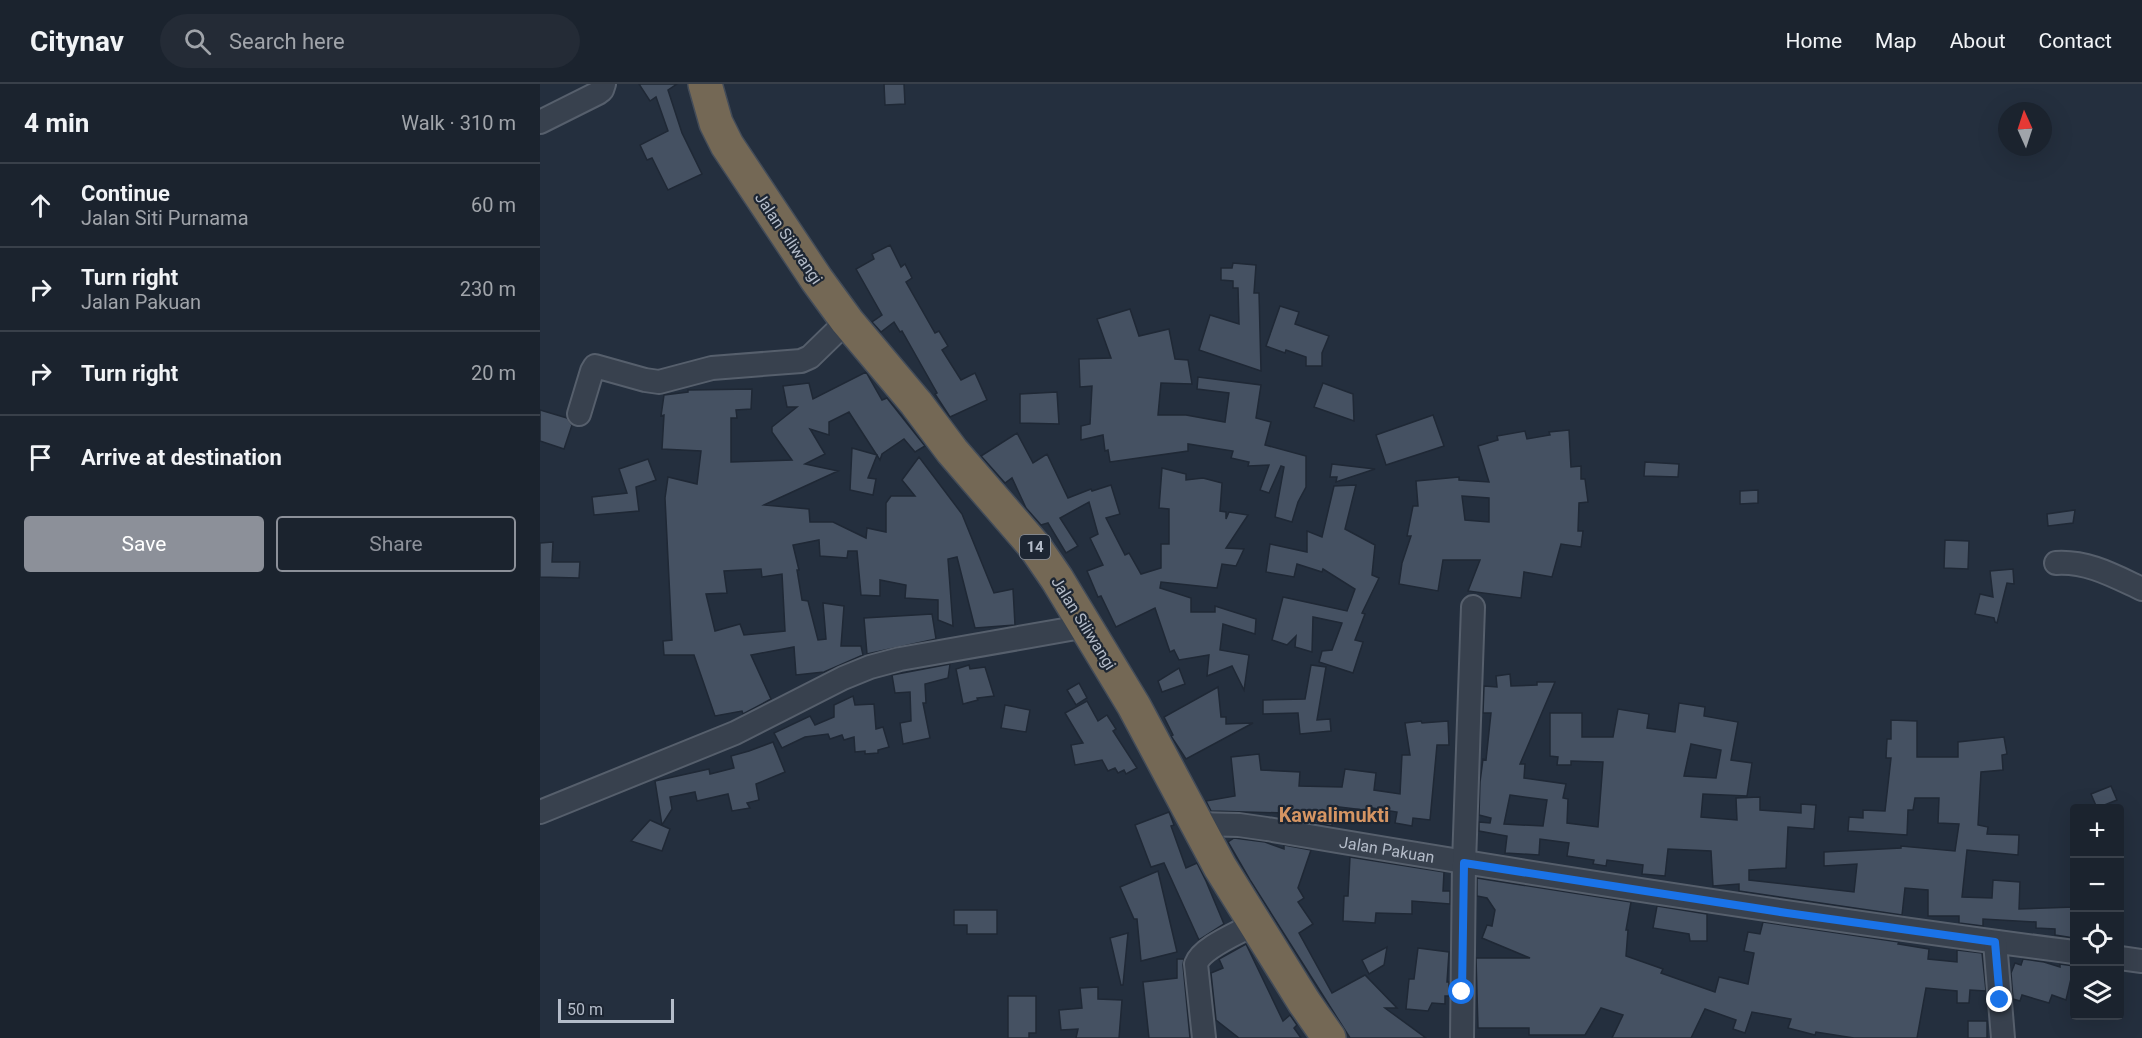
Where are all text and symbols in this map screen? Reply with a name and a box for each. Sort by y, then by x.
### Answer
search box [160,14,580,68]
text: Citynav [30,25,124,58]
icon: search [181,25,214,58]
text: Search here [229,29,345,54]
text: Home [1786,29,1842,53]
text: Map [1875,29,1917,53]
text: About [1950,29,2006,53]
text: Contact [2039,29,2112,53]
north arrow [1998,102,2052,156]
text: 4 min [24,108,89,138]
text: Walk · 310 m [401,111,516,135]
text: Continue [81,181,170,206]
icon: ahead [24,189,57,222]
street label: Jalan Siliwangi [751,189,826,288]
text: 60 m [471,193,516,217]
text: Jalan Siti Purnama [81,206,249,230]
text: Turn right [81,265,178,290]
icon: right [24,273,57,306]
text: 230 m [460,277,516,301]
text: Jalan Pakuan [81,290,201,314]
icon: right [24,357,57,390]
text: Turn right [81,361,178,386]
text: 20 m [471,361,516,385]
icon: arrive [24,441,57,474]
text: Arrive at destination [81,445,282,470]
button: Save [24,516,264,572]
button: Share [276,516,516,572]
road number: 14 [1020,535,1050,559]
street label: Jalan Siliwangi [1047,573,1120,673]
district label: Kawalimukti [1279,803,1389,827]
map controls [2070,804,2124,1020]
button: + [2070,804,2124,858]
street label: Jalan Pakuan [1338,832,1436,867]
button: − [2070,858,2124,912]
button: locate [2070,912,2124,966]
button: layers [2070,966,2124,1020]
route start [1448,978,1474,1004]
route end [1986,986,2012,1012]
scale bar [558,996,674,1024]
text: 50 m [567,1000,603,1019]

